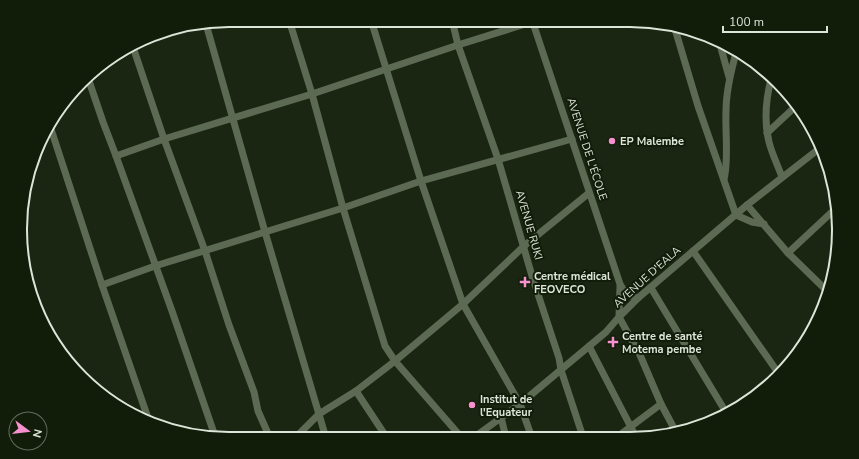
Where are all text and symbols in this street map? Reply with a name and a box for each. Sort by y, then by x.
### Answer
scale bar [723,8,827,34]
text: 100 m [729,14,764,30]
street label: AVENUE DE L'ÉCOLE [563,95,612,202]
place label: EP Malembe [620,134,684,149]
marker: EP Malembe [607,136,617,146]
street label: AVENUE RUKI [512,188,546,262]
street label: AVENUE D'EALA [610,243,684,311]
place label: Centre médical FEOVECO [534,269,611,297]
marker: Centre médical FEOVECO [519,276,531,288]
place label: Centre de santé Motema pembe [622,329,702,357]
marker: Centre de santé Motema pembe [607,336,619,348]
place label: Institut de l'Equateur [480,392,533,420]
marker: Institut de l'Equateur [467,400,477,410]
north arrow [8,411,48,451]
text: N [29,428,45,439]

